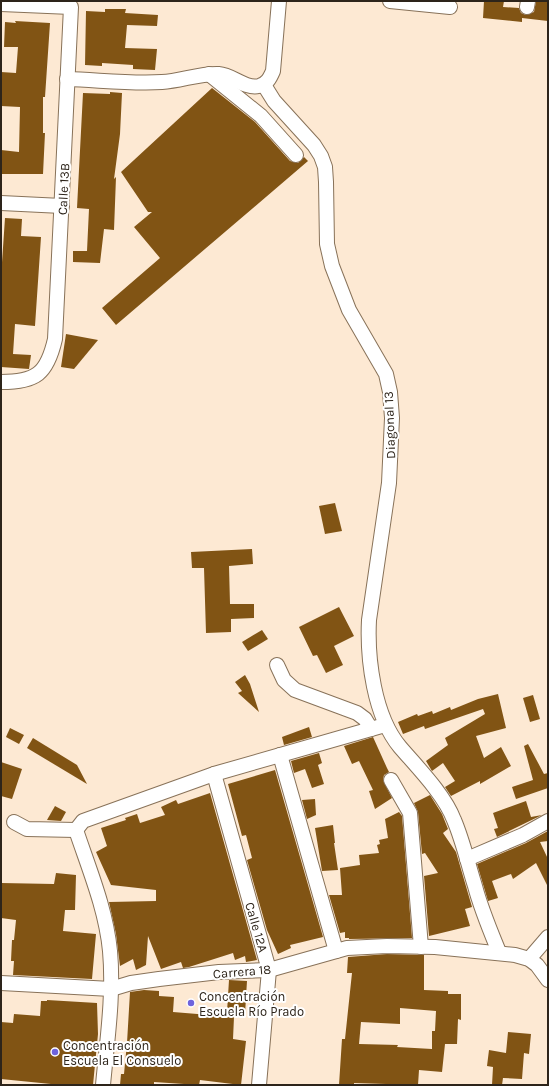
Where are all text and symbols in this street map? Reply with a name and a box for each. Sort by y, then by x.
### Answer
street label: Calle 13B [55,163,72,216]
street label: Diagonal 13 [381,391,398,459]
street label: Calle 12A [242,900,271,954]
street label: Carrera 18 [212,961,272,982]
place label: Concentración Escuela Río Prado [199,989,304,1019]
marker: Concentración Escuela Río Prado [186,998,196,1008]
place label: Concentración Escuela El Consuelo [63,1038,181,1068]
marker: Concentración Escuela El Consuelo [50,1047,60,1057]

